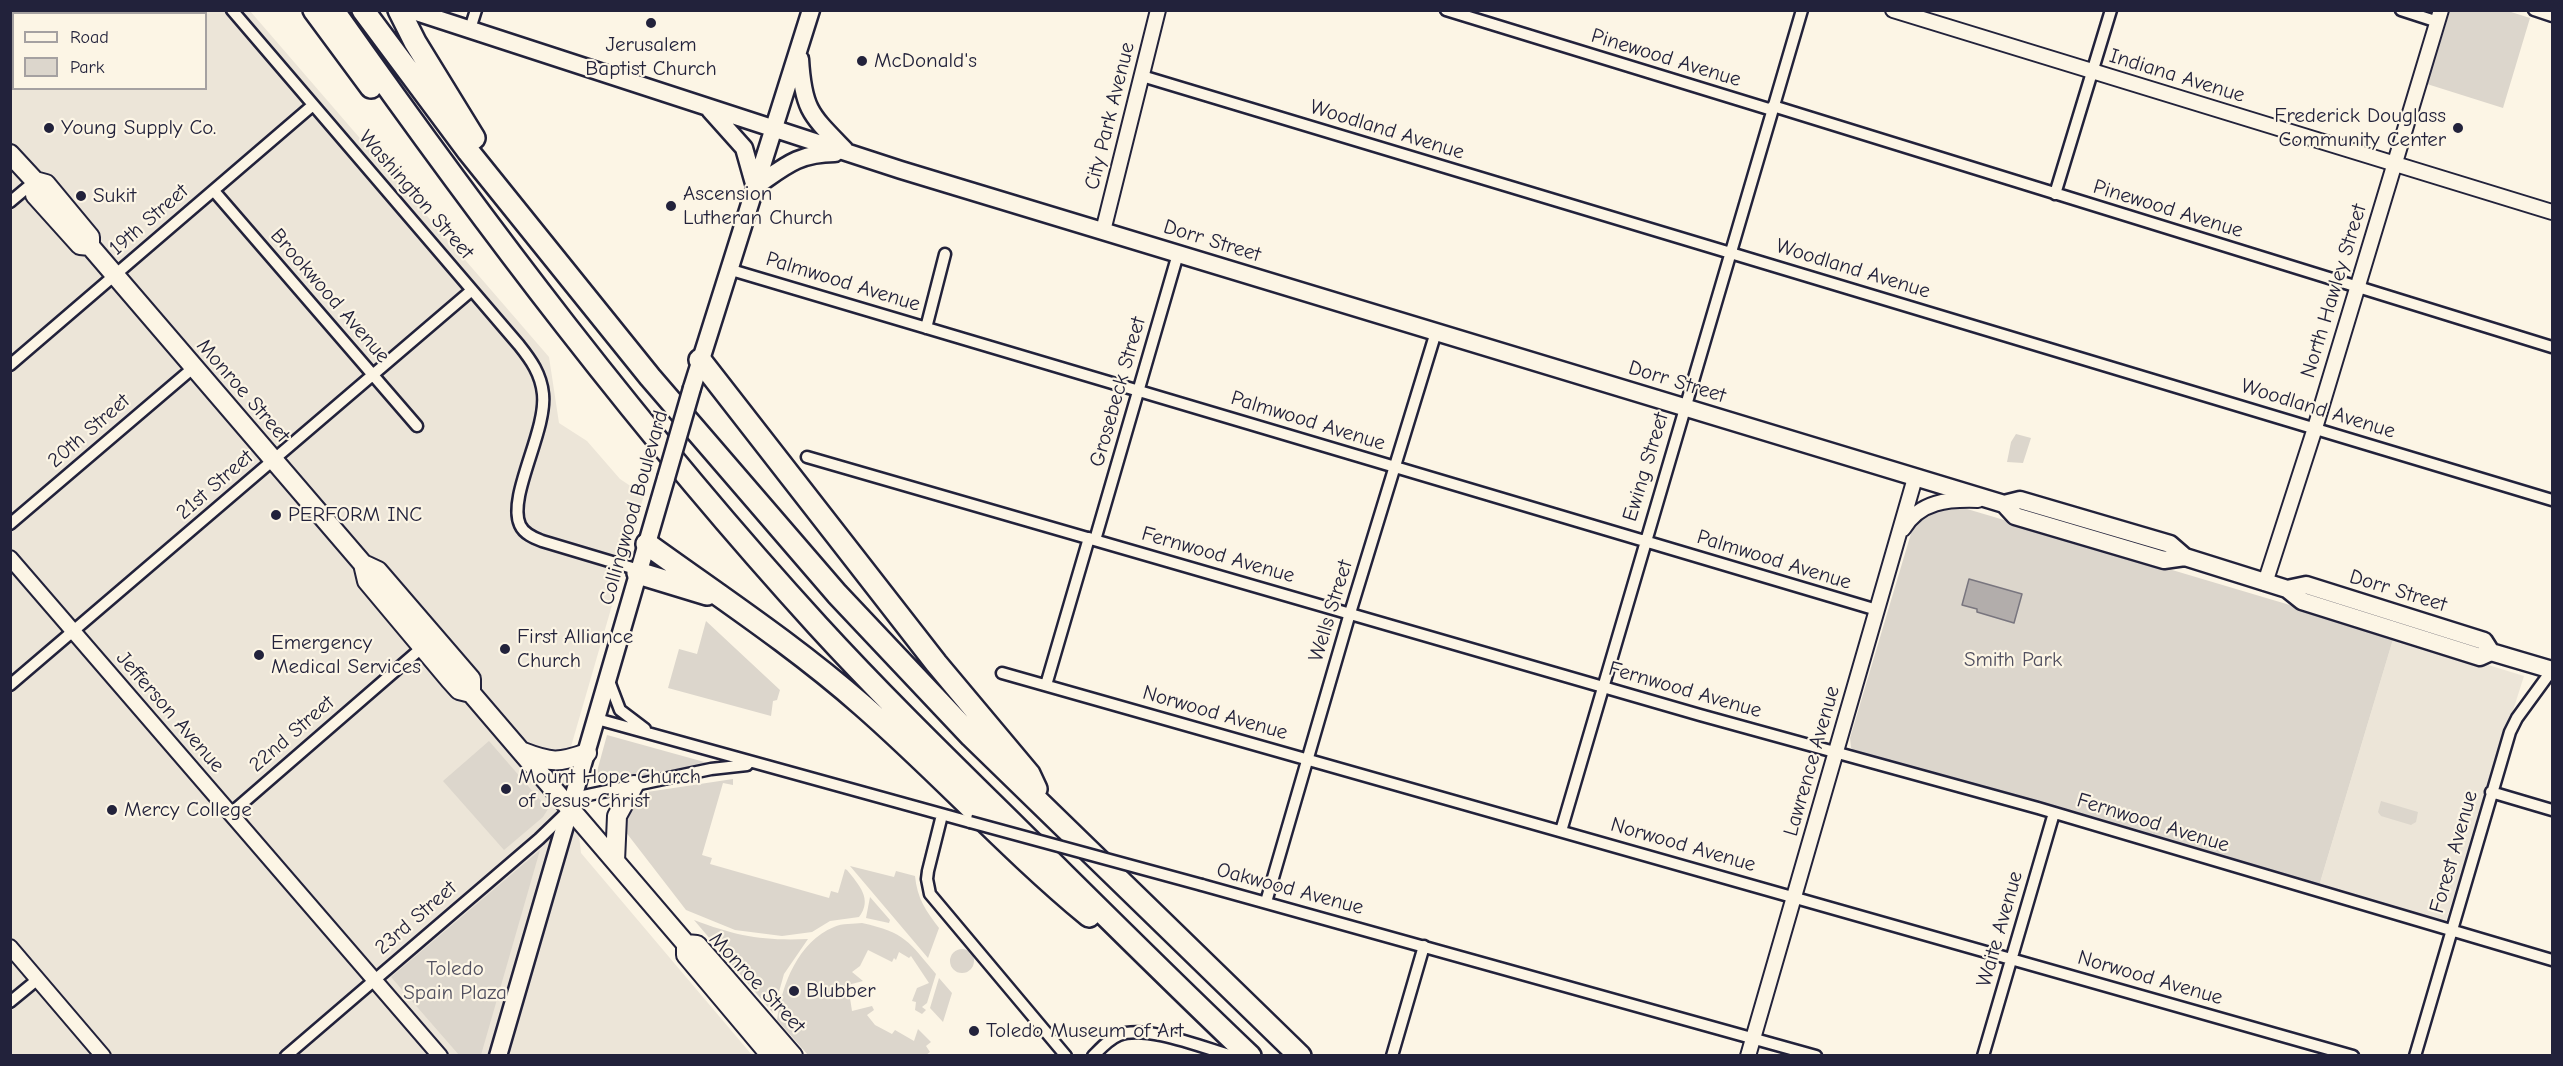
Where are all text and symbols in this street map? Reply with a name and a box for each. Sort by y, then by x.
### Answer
legend [12,12,207,90]
marker: Jerusalem Baptist Church [644,16,658,30]
street label: Pinewood Avenue [1588,23,1744,93]
text: Road [70,27,109,48]
place label: Jerusalem Baptist Church [585,32,717,82]
street label: City Park Avenue [1079,40,1141,192]
street label: Indiana Avenue [2106,43,2248,109]
place label: McDonald's [874,48,977,74]
marker: McDonald's [855,54,869,68]
text: Park [70,57,104,78]
street label: Woodland Avenue [1307,95,1467,165]
place label: Frederick Douglass Community Center [2274,103,2446,153]
place label: Young Supply Co. [61,115,216,141]
marker: Young Supply Co. [42,121,56,135]
marker: Frederick Douglass Community Center [2451,121,2465,135]
street label: Washington Street [353,125,479,265]
street label: Pinewood Avenue [2090,174,2246,244]
street label: 19th Street [104,179,194,261]
place label: Ascension Lutheran Church [683,181,833,231]
place label: Sukit [93,183,136,209]
marker: Sukit [74,189,88,203]
marker: Ascension Lutheran Church [664,199,678,213]
street label: North Hawley Street [2296,201,2372,381]
street label: Dorr Street [1160,214,1264,268]
street label: Brookwood Avenue [265,224,395,368]
street label: Woodland Avenue [1773,234,1933,304]
street label: Palmwood Avenue [763,247,923,317]
street label: Grosebeck Street [1085,314,1151,470]
street label: Monroe Street [191,334,295,448]
street label: Dorr Street [1625,355,1729,409]
street label: Woodland Avenue [2238,374,2398,444]
street label: Palmwood Avenue [1228,386,1388,456]
street label: 20th Street [43,388,135,474]
street label: Collingwood Boulevard [594,408,674,608]
street label: Ewing Street [1618,410,1674,524]
street label: 21st Street [171,445,259,525]
place label: PERFORM INC [288,502,422,528]
marker: PERFORM INC [269,508,283,522]
street label: Fernwood Avenue [1139,521,1297,589]
street label: Palmwood Avenue [1694,525,1854,595]
street label: Wells Street [1304,557,1358,665]
street label: Dorr Street [2346,564,2450,618]
place label: First Alliance Church [517,624,633,674]
place label: Emergency Medical Services [271,630,421,680]
marker: First Alliance Church [498,642,512,656]
street label: Jefferson Avenue [110,646,230,778]
park label: Smith Park [1964,647,2062,673]
marker: Emergency Medical Services [252,648,266,662]
street label: Fernwood Avenue [1606,656,1764,724]
street label: Norwood Avenue [1140,680,1290,746]
street label: Lawrence Avenue [1778,683,1846,839]
street label: 22nd Street [244,690,340,778]
place label: Mount Hope Church of Jesus Christ [518,764,701,814]
marker: Mount Hope Church of Jesus Christ [499,782,513,796]
street label: Fernwood Avenue [2074,788,2232,858]
street label: Forest Avenue [2424,788,2484,916]
place label: Mercy College [124,797,252,823]
marker: Mercy College [105,803,119,817]
street label: Norwood Avenue [1608,812,1758,878]
street label: Oakwood Avenue [1214,857,1366,921]
street label: Waite Avenue [1971,868,2029,990]
street label: 23rd Street [370,876,462,960]
street label: Monroe Street [704,927,810,1039]
street label: Norwood Avenue [2075,945,2225,1011]
park label: Toledo Spain Plaza [403,956,507,1006]
place label: Blubber [806,978,876,1004]
marker: Blubber [787,984,801,998]
place label: Toledo Museum of Art [986,1018,1184,1044]
marker: Toledo Museum of Art [967,1024,981,1038]

